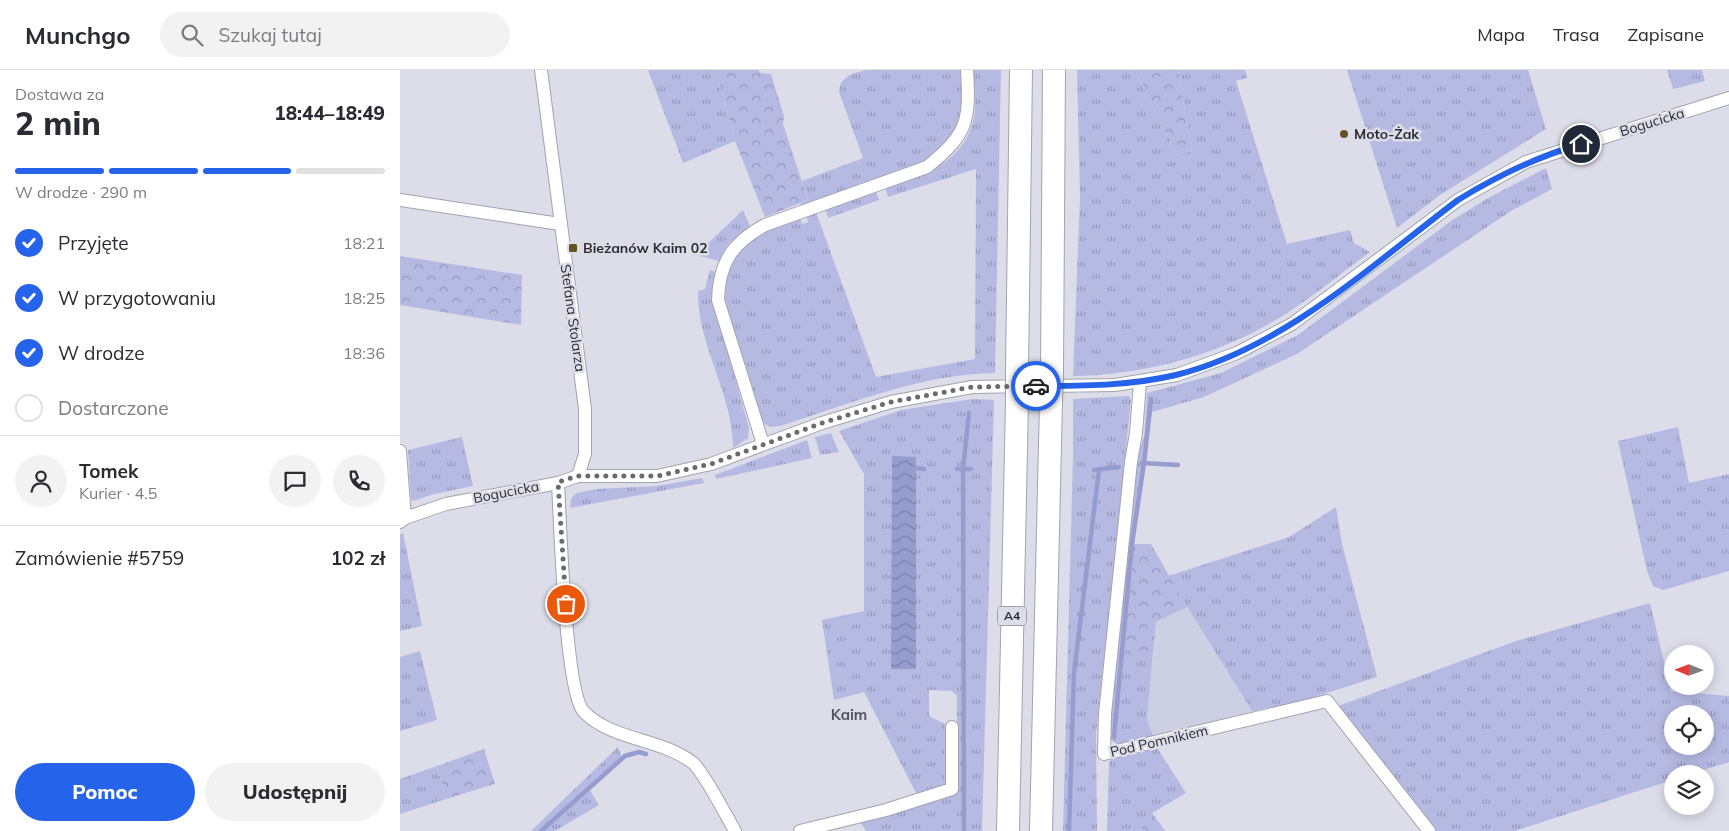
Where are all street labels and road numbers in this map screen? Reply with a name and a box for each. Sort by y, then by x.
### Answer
street label: Bogucicka [1617,104,1687,140]
street label: Stefana Stolarza [557,263,589,373]
street label: Bogucicka [472,477,540,507]
road number: A4 [998,606,1026,626]
street label: Pod Pomnikiem [1108,721,1210,761]

